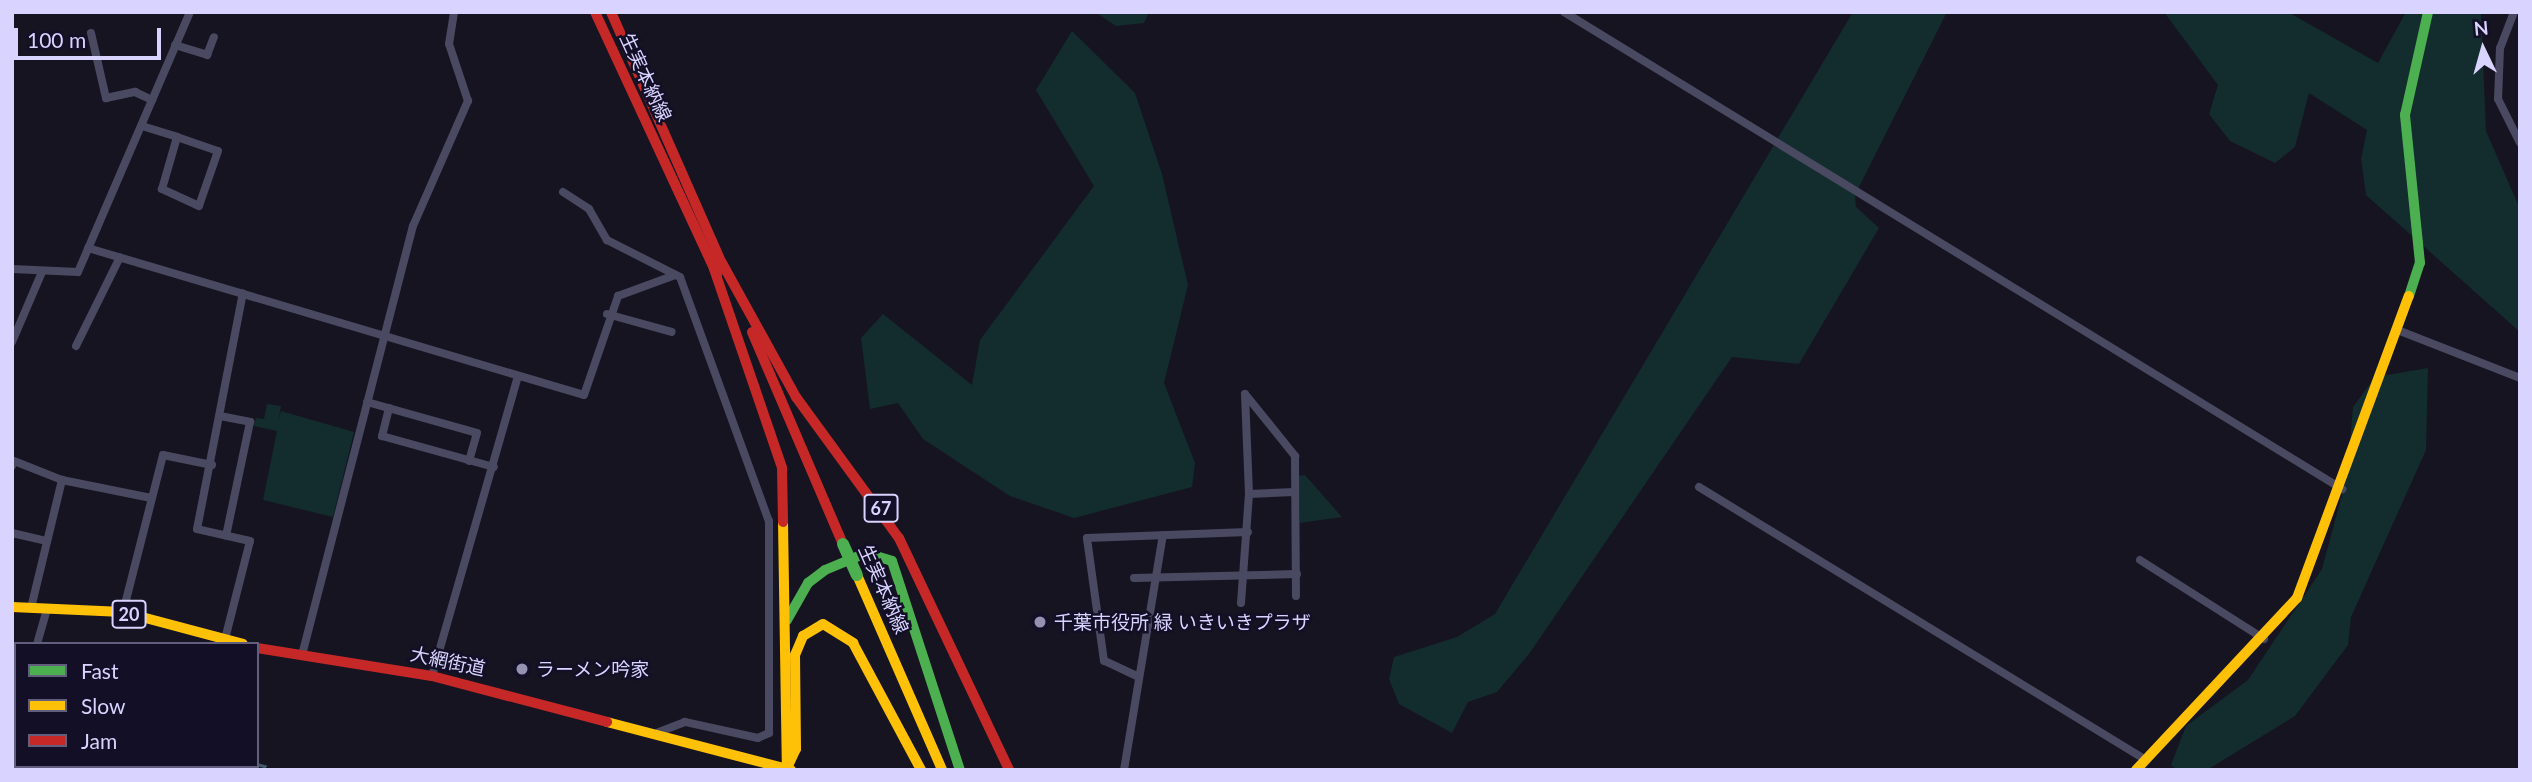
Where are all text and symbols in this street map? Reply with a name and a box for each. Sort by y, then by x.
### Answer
scale bar [18,14,164,58]
north arrow [2448,14,2518,84]
text: N [2473,15,2489,40]
text: 100 m [27,27,86,52]
street label: 生実本納線 [616,29,676,125]
road number: 67 [864,494,898,522]
street label: 生実本納線 [854,541,914,637]
road number: 20 [111,600,146,628]
place label: 千葉市役所 緑 いきいきプラザ [1054,611,1311,633]
marker: 千葉市役所 緑 いきいきプラザ [1032,614,1048,630]
legend [14,642,259,768]
street label: 大網街道 [408,642,488,680]
text: Fast [81,658,118,683]
place label: ラーメン吟家 [536,658,650,680]
marker: ラーメン吟家 [514,661,530,677]
text: Slow [81,693,125,718]
text: Jam [81,728,117,753]

